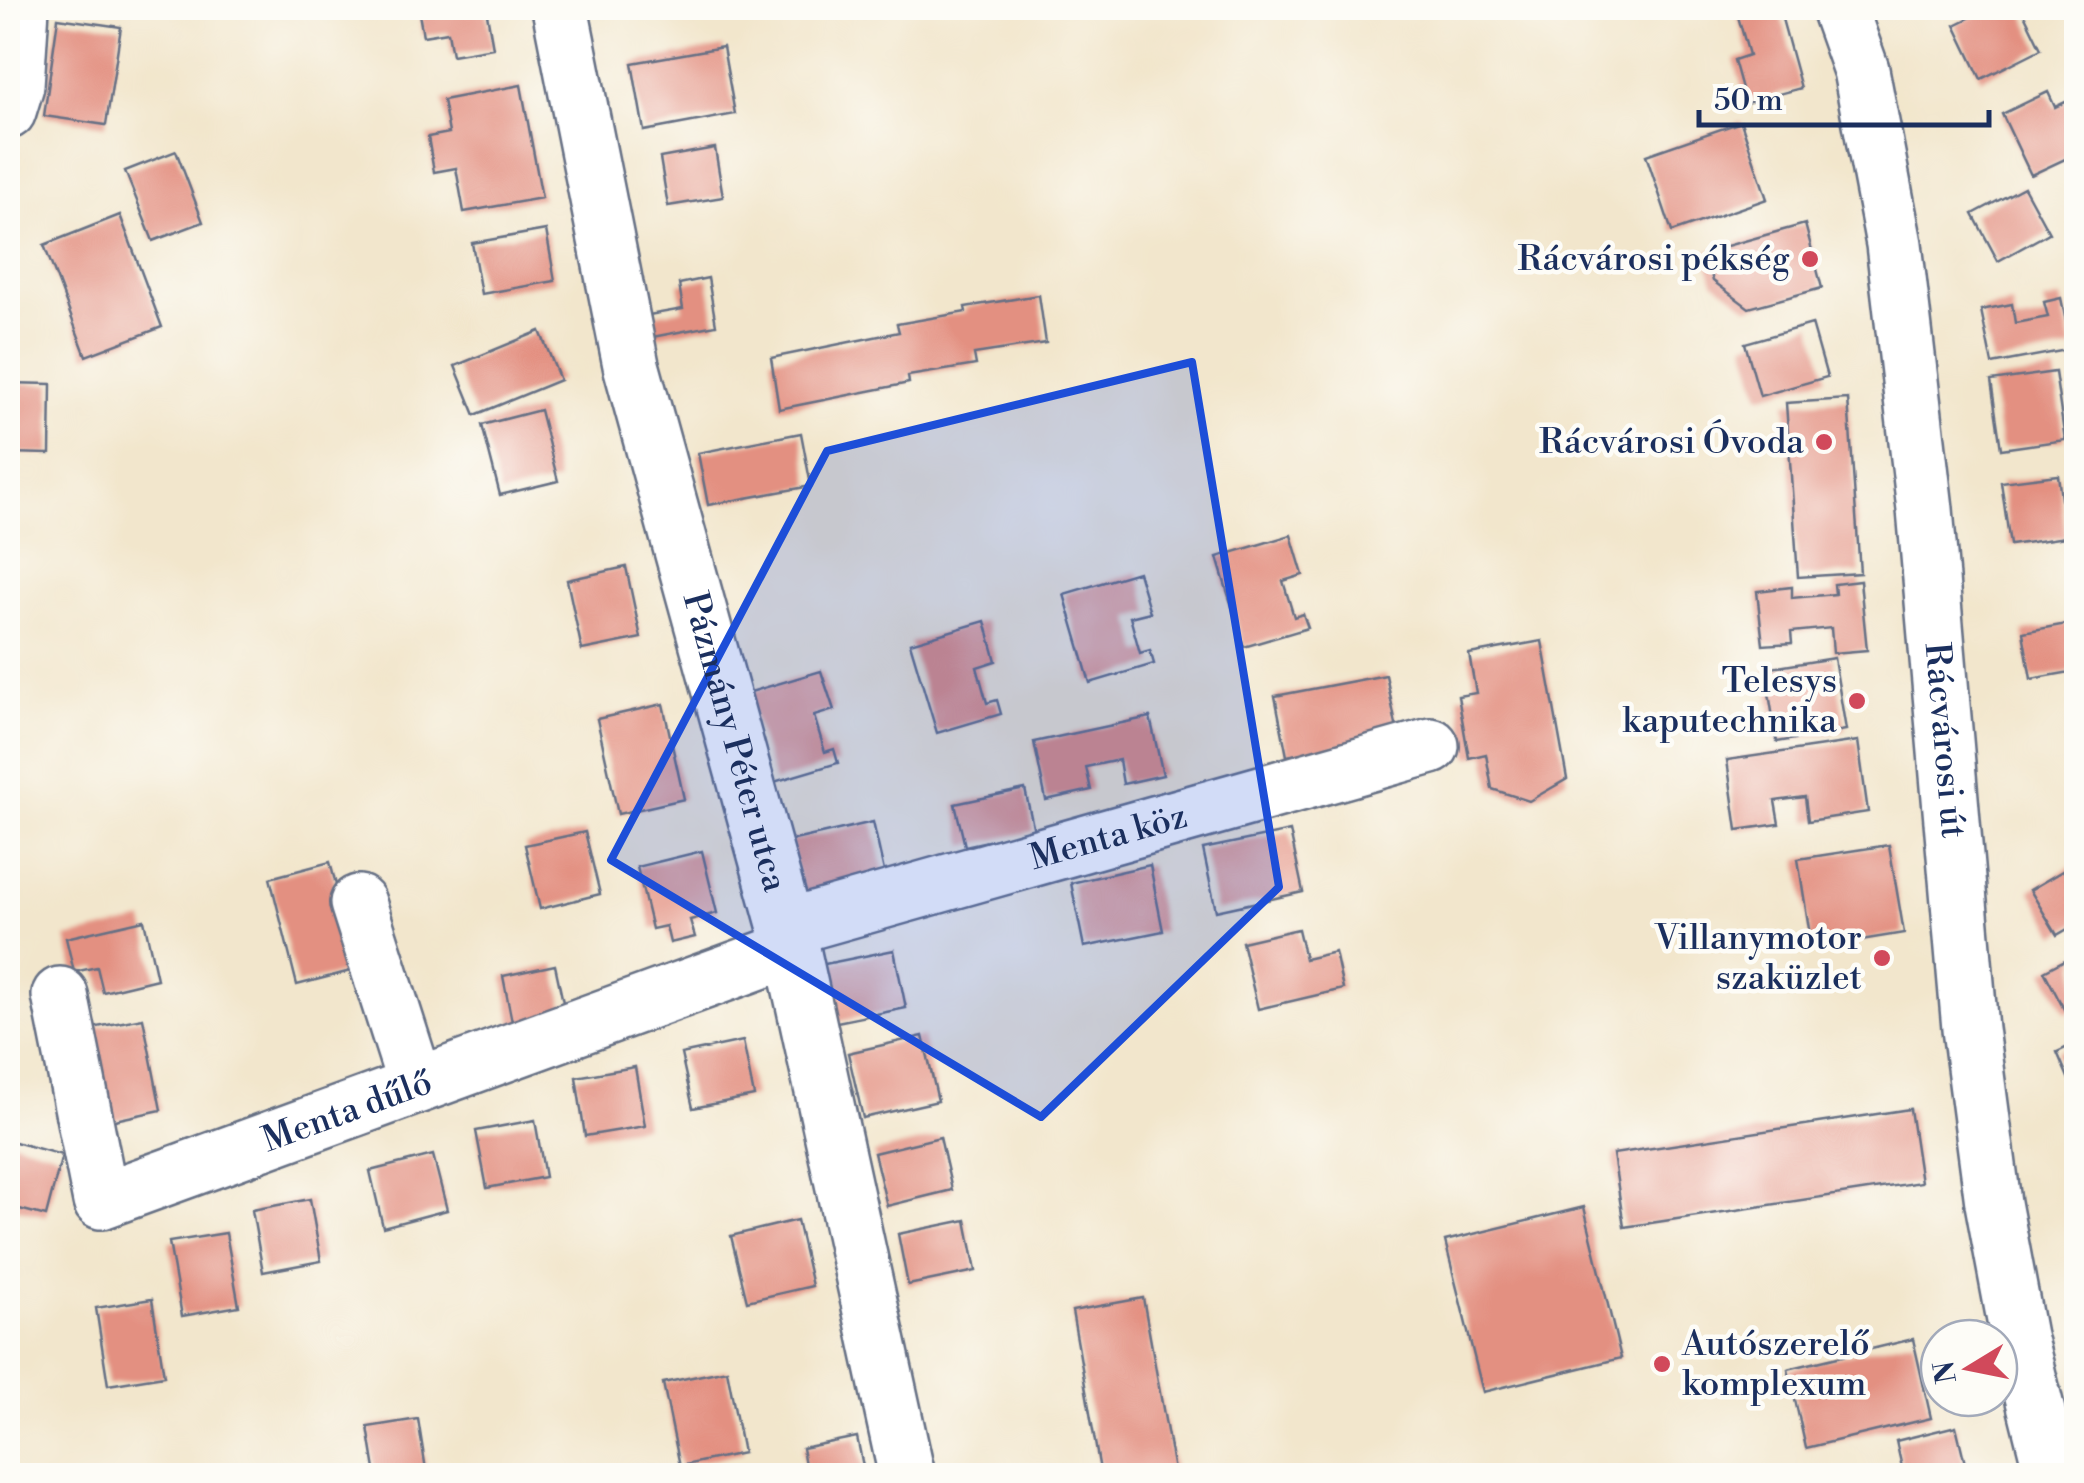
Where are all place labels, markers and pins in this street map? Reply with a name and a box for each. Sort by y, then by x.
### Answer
place label: Rácvárosi pékség [1517,238,1790,281]
marker: Rácvárosi pékség [1799,248,1821,270]
place label: Rácvárosi Óvoda [1539,419,1804,464]
marker: Rácvárosi Óvoda [1813,431,1835,453]
place label: Telesys kaputechnika [1622,660,1837,743]
marker: Telesys kaputechnika [1846,690,1868,712]
place label: Villanymotor szaküzlet [1654,917,1862,1000]
marker: Villanymotor szaküzlet [1871,947,1893,969]
place label: Autószerelő komplexum [1681,1323,1870,1406]
marker: Autószerelő komplexum [1651,1353,1673,1375]

